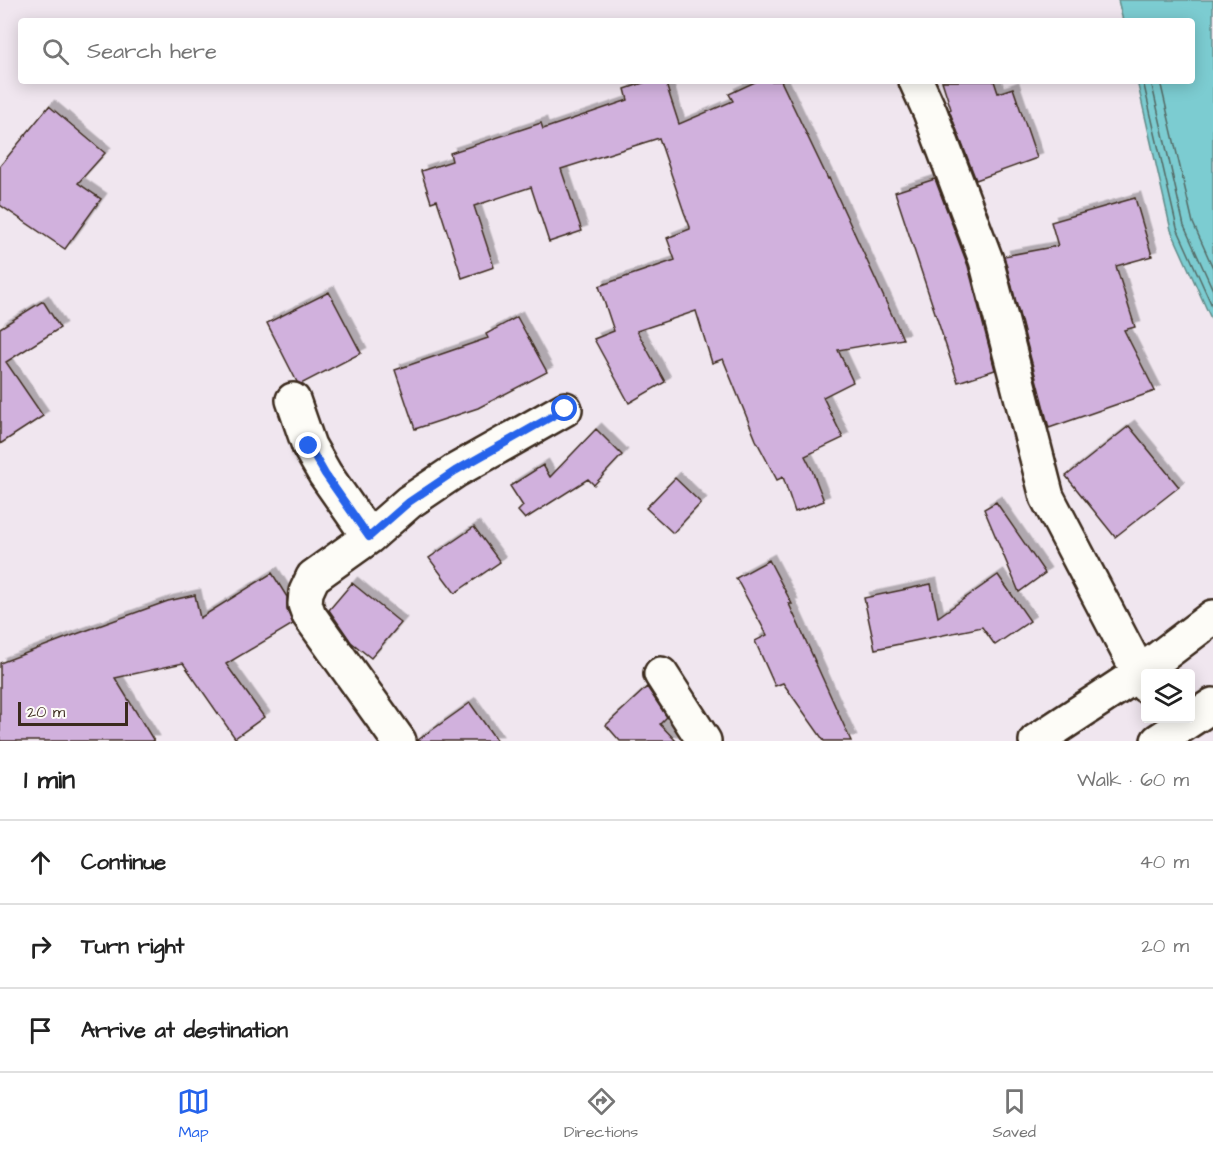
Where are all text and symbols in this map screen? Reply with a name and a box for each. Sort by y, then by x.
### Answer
search box [18,18,1195,84]
icon: search [39,35,72,68]
text: Search here [87,36,217,67]
route start [551,395,577,421]
route end [295,432,321,458]
map controls [1141,669,1195,723]
button: layers [1141,669,1195,723]
scale bar [18,699,128,726]
text: 20 m [27,701,65,723]
text: 1 min [24,762,75,798]
text: Walk · 60 m [1077,766,1189,794]
icon: ahead [24,846,57,879]
text: Continue [81,847,166,878]
text: 40 m [1139,848,1189,876]
icon: right [24,930,57,963]
text: Turn right [81,931,184,962]
text: 20 m [1141,932,1189,960]
icon: arrive [24,1014,57,1047]
text: Arrive at destination [81,1015,288,1046]
tab: Map [177,1085,210,1143]
tab: Directions [564,1085,638,1143]
tab: Saved [992,1085,1036,1143]

